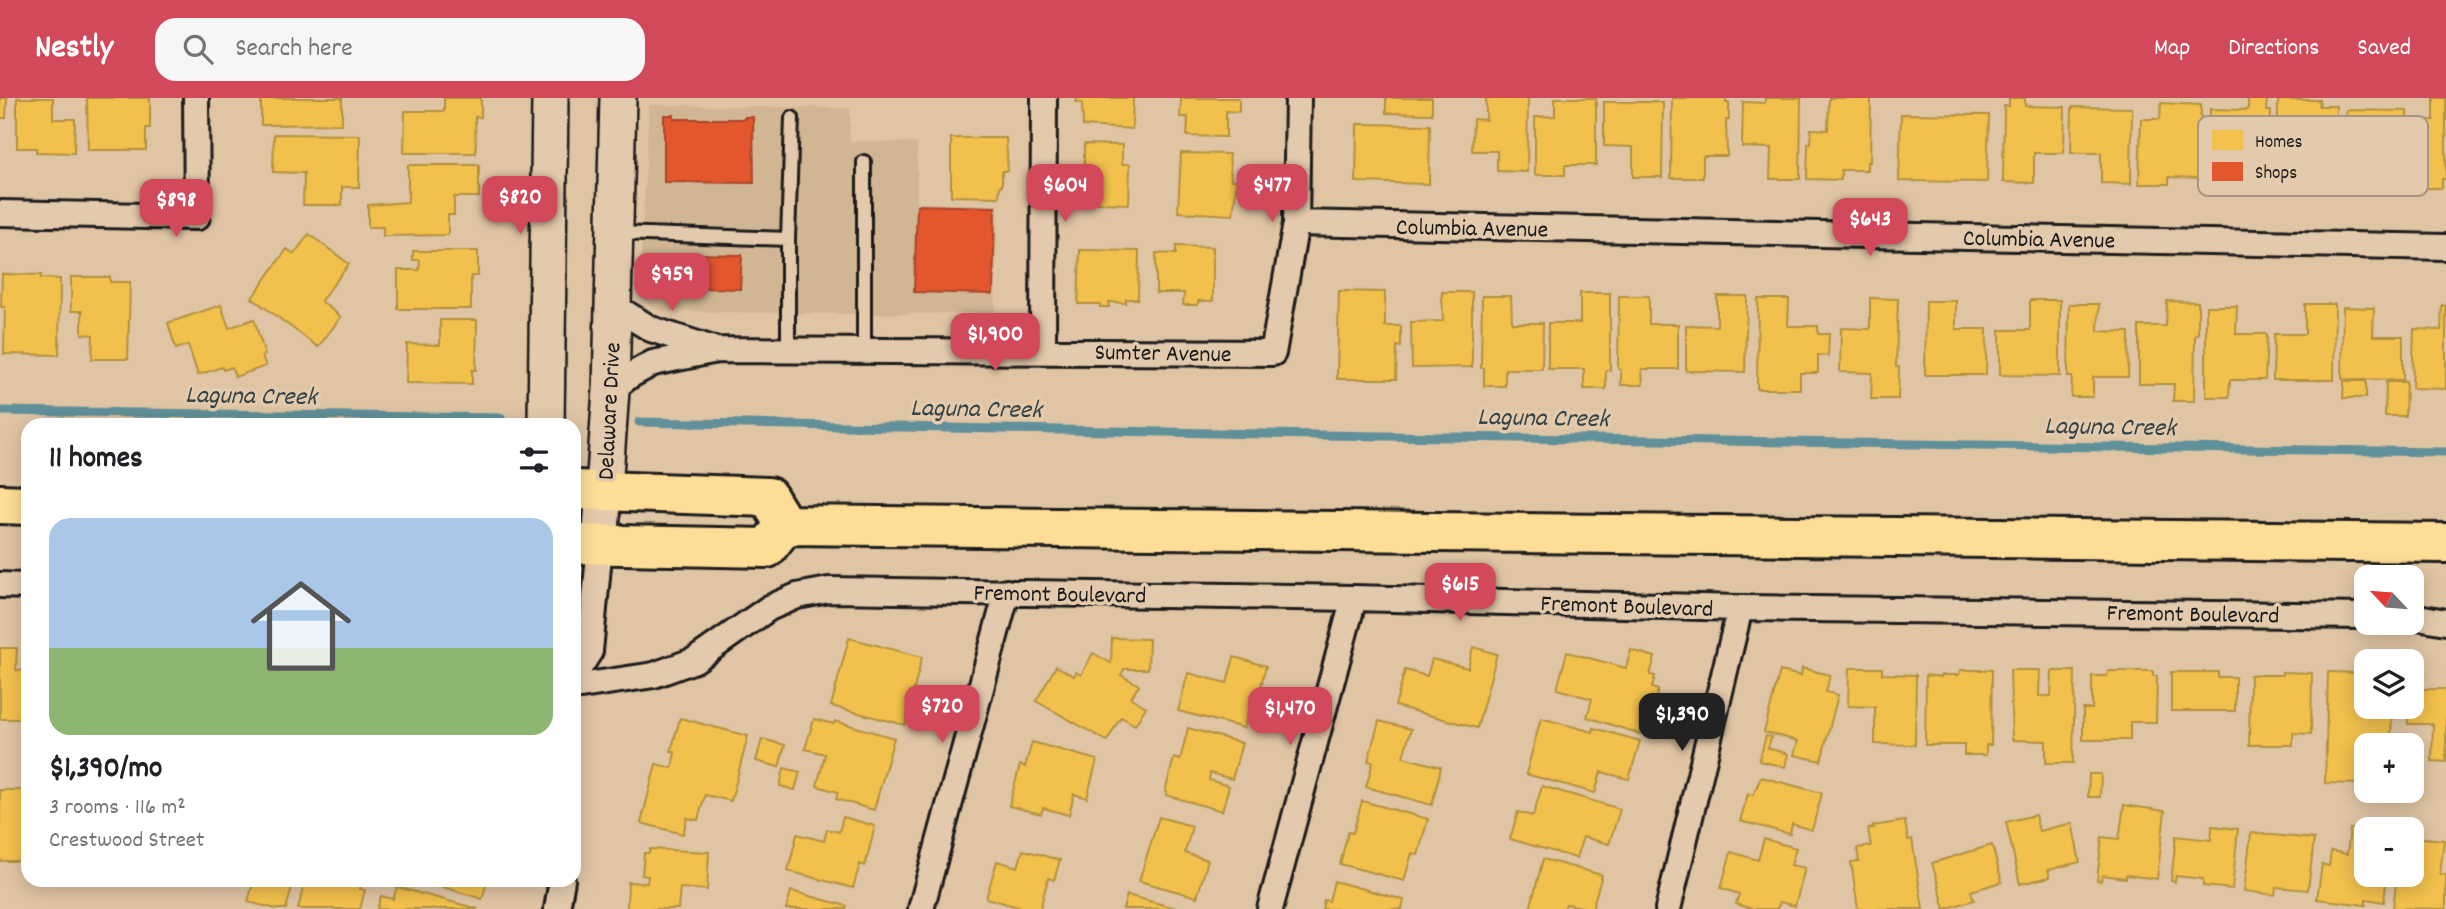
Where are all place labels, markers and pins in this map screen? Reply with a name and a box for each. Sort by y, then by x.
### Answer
pin: $604 [1024,164,1106,224]
pin: $477 [1231,164,1313,224]
pin: $820 [479,176,561,236]
pin: $898 [135,180,217,239]
pin: $643 [1829,198,1911,258]
pin: $959 [631,254,713,313]
pin: $1,900 [938,314,1052,373]
pin: $615 [1419,564,1501,623]
pin: $720 [901,686,983,745]
pin: $1,470 [1233,688,1347,747]
pin: $1,390 [1625,694,1739,753]

